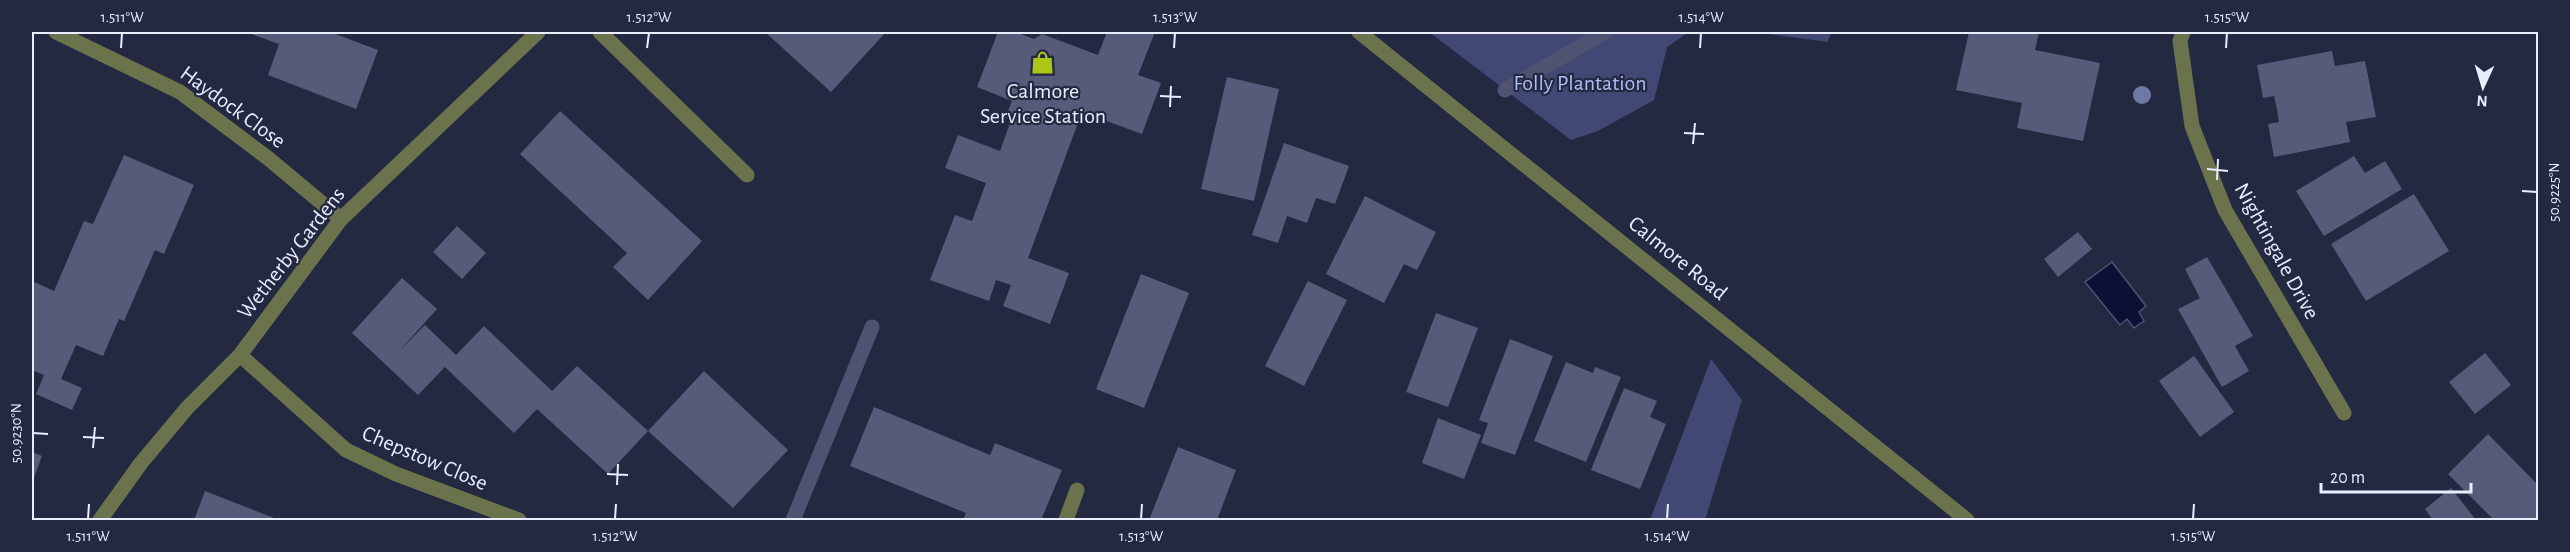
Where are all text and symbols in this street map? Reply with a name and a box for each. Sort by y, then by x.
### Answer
text: 1.511°W [100,10,144,25]
text: 1.512°W [627,10,672,25]
text: 1.513°W [1153,10,1198,25]
text: 1.514°W [1678,10,1724,25]
text: 1.515°W [2205,10,2250,25]
shop icon: Calmore Service Station [1030,49,1056,75]
north arrow [2453,57,2513,117]
street label: Haydock Close [176,62,290,152]
park label: Folly Plantation [1513,72,1647,94]
place label: Calmore Service Station [980,80,1106,127]
text: N [2476,93,2488,109]
text: 50.9225°N [2547,162,2562,222]
street label: Nightingale Drive [2231,179,2323,323]
street label: Wetherby Gardens [233,183,349,323]
street label: Calmore Road [1625,212,1731,304]
text: 50.9230°N [9,403,24,463]
street label: Chepstow Close [359,422,491,494]
scale bar [2321,456,2471,494]
text: 20 m [2330,469,2365,487]
text: 1.511°W [66,529,110,544]
text: 1.512°W [593,529,638,544]
text: 1.513°W [1119,529,1164,544]
text: 1.514°W [1644,529,1690,544]
text: 1.515°W [2171,529,2216,544]

